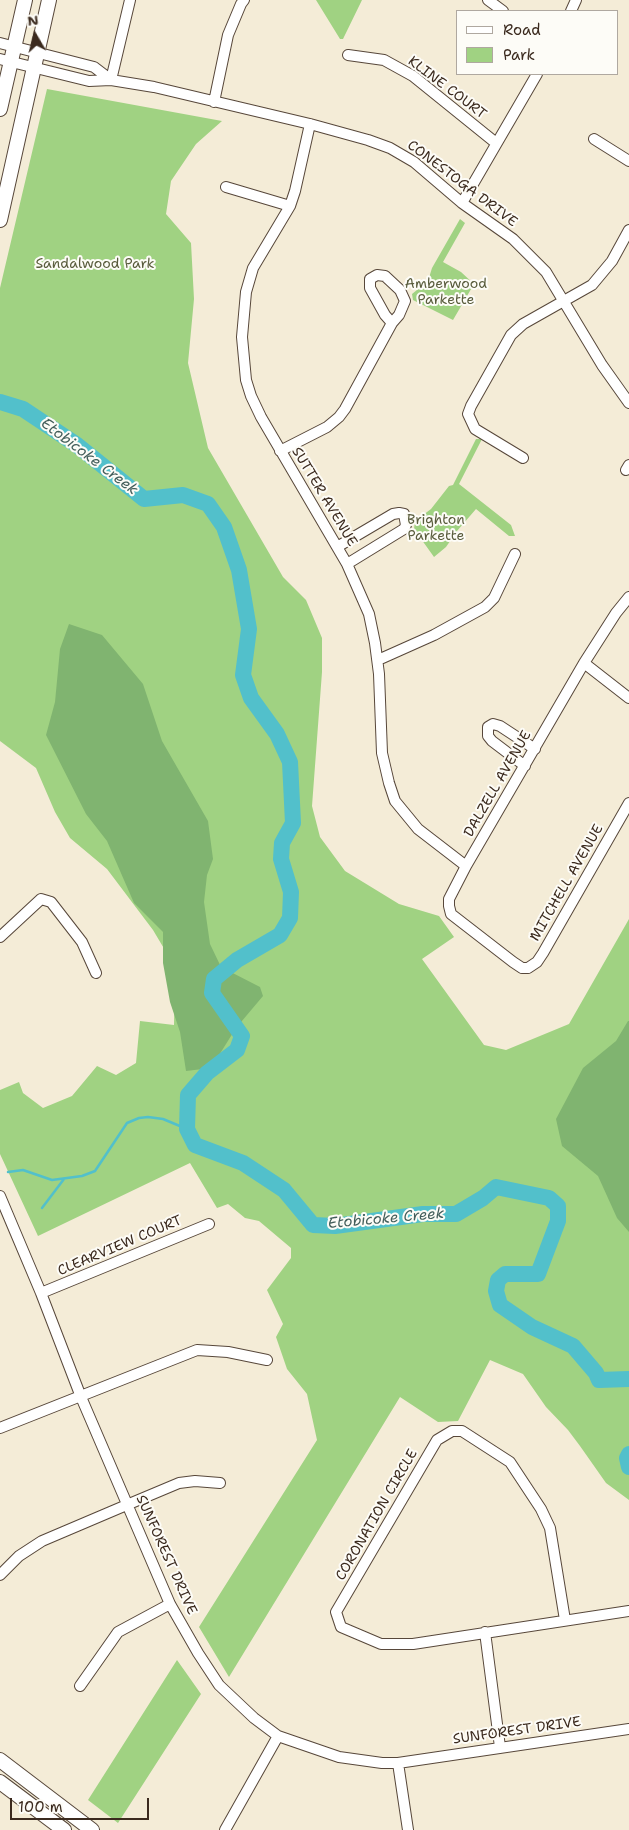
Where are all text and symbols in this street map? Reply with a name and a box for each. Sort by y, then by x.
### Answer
north arrow [10,10,60,60]
text: N [26,10,40,30]
legend [456,10,619,75]
text: Road [503,20,541,40]
text: Park [503,45,535,65]
street label: KLINE COURT [404,53,490,123]
street label: CONESTOGA DRIVE [404,137,520,231]
park label: Sandalwood Park [35,256,155,272]
park label: Amberwood Parkette [405,276,487,308]
water label: Etobicoke Creek [37,415,141,499]
street label: SUTTER AVENUE [288,444,360,550]
park label: Brighton Parkette [407,512,465,544]
street label: DALZELL AVENUE [461,728,535,840]
street label: MITCHELL AVENUE [527,822,607,944]
water label: Etobicoke Creek [327,1205,445,1233]
street label: CLEARVIEW COURT [55,1212,185,1280]
street label: CORONATION CIRCLE [333,1446,421,1584]
street label: SUNFOREST DRIVE [132,1493,200,1617]
street label: SUNFOREST DRIVE [452,1714,582,1748]
scale bar [12,1788,151,1820]
text: 100 m [18,1797,63,1817]

